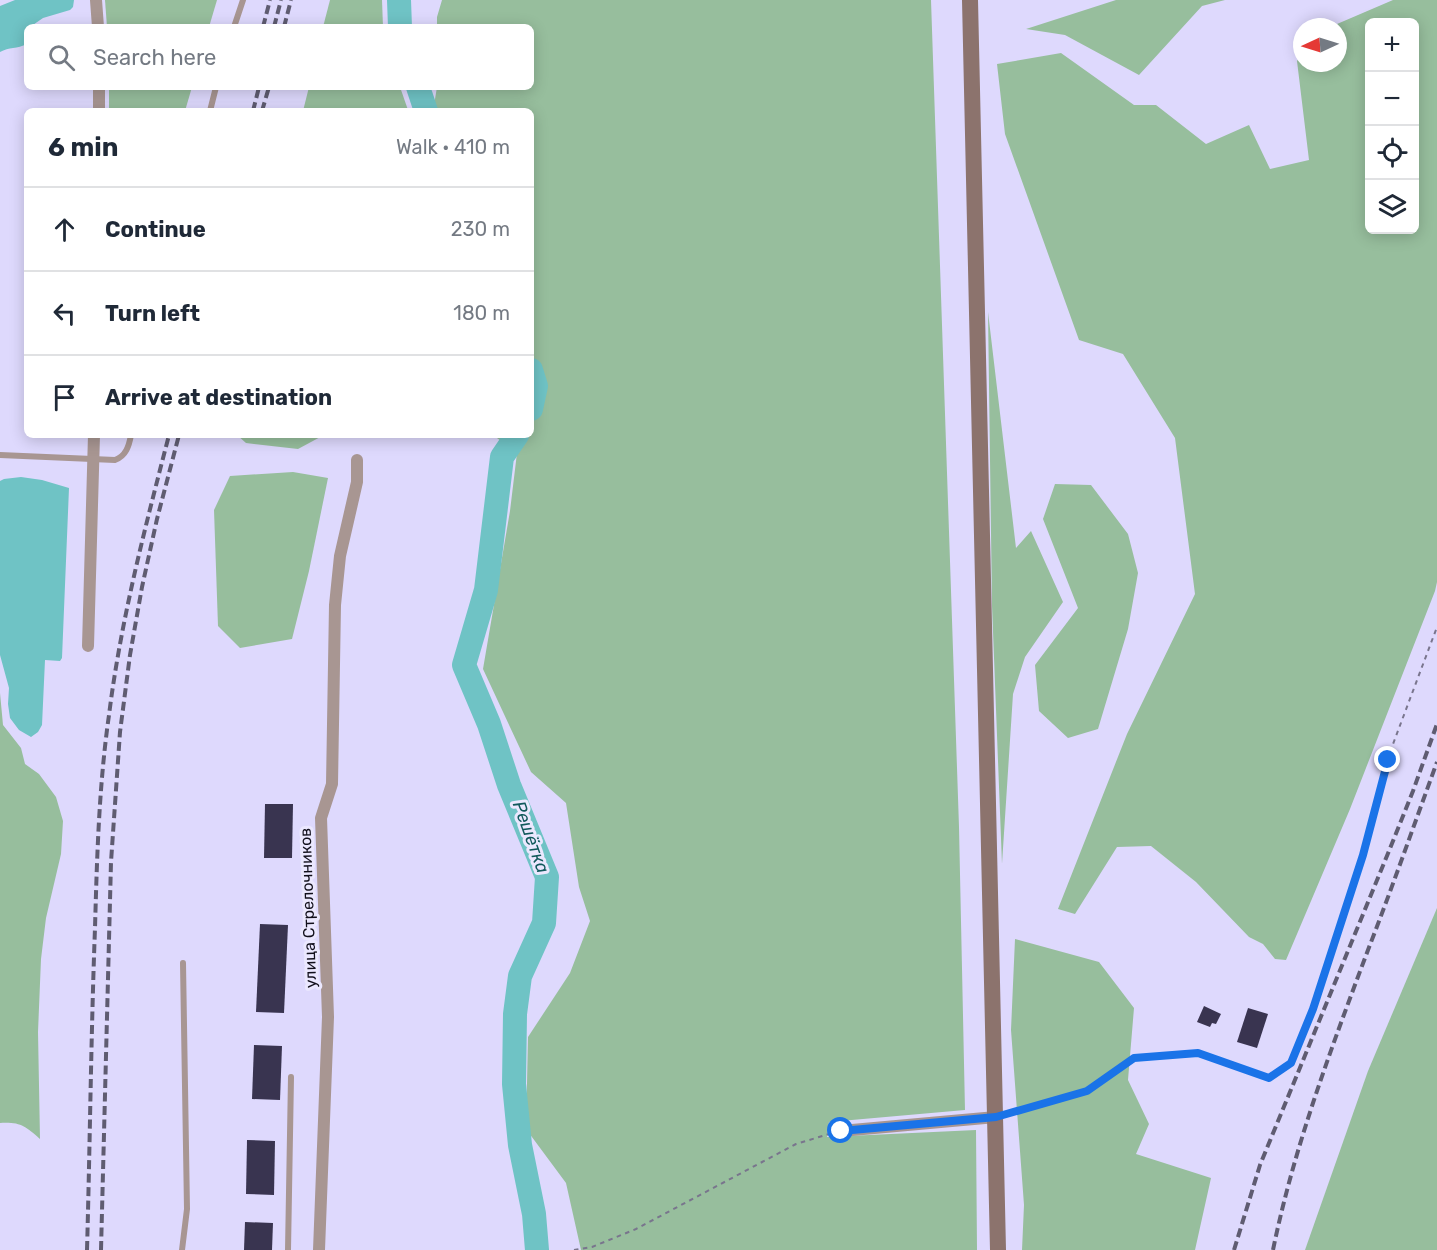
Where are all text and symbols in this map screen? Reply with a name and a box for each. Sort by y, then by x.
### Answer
north arrow [1293,18,1347,72]
map controls [1365,18,1419,234]
button: + [1365,18,1419,72]
search box [24,24,534,90]
icon: search [45,41,78,74]
text: Search here [93,44,216,71]
button: − [1365,72,1419,126]
button: locate [1365,126,1419,180]
text: 6 min [48,132,118,163]
text: Walk · 410 m [396,135,510,159]
button: layers [1365,180,1419,234]
icon: ahead [48,213,81,246]
text: Continue [105,216,206,243]
text: 230 m [451,217,510,241]
icon: left [48,297,81,330]
text: Turn left [105,300,200,327]
text: 180 m [453,301,510,325]
icon: arrive [48,381,81,414]
text: Arrive at destination [105,384,332,411]
route end [1374,746,1400,772]
water label: Решётка [508,798,554,876]
street label: улица Стрелочников [296,828,320,988]
route start [827,1117,853,1143]

